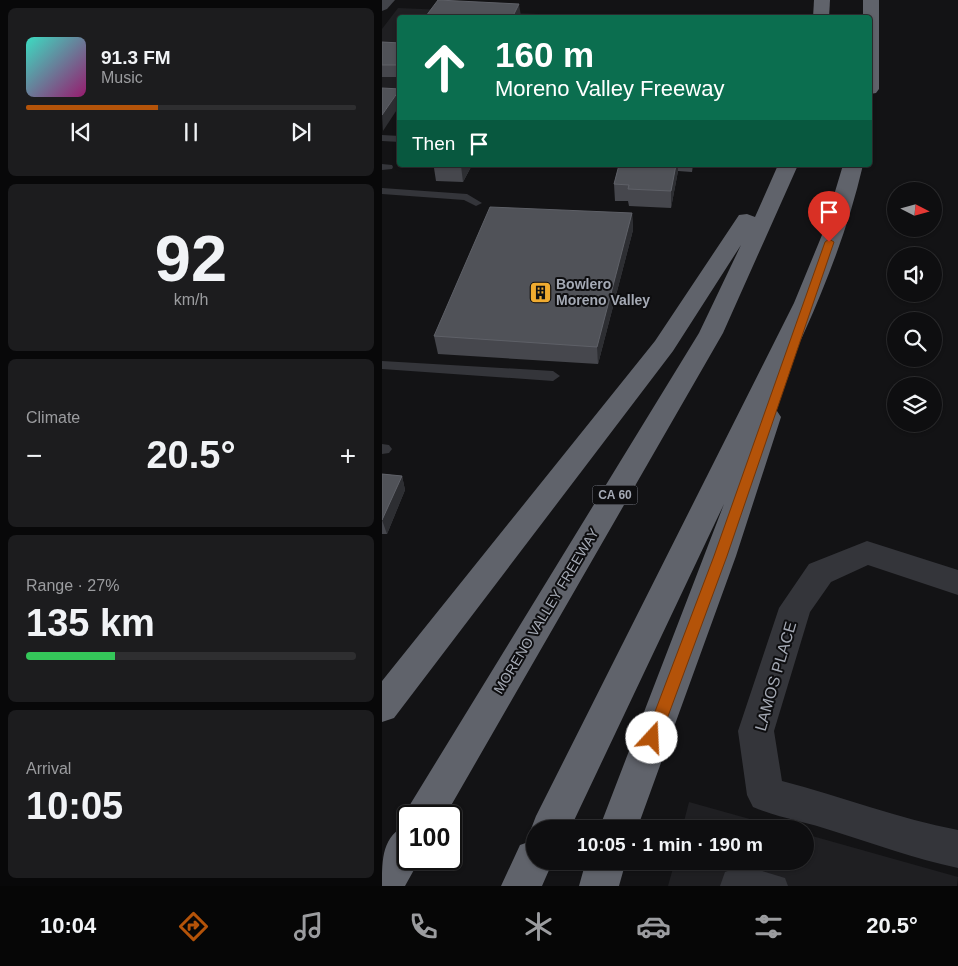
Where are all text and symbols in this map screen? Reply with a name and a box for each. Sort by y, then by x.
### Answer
icon: ahead [412,35,477,100]
text: 160 m [495,35,594,74]
text: 91.3 FM [101,47,171,68]
text: Music [101,69,143,86]
text: Moreno Valley Freeway [495,76,724,101]
icon: previous [67,118,95,146]
icon: pause [177,118,205,146]
icon: next [287,118,315,146]
icon: arrive [465,130,493,158]
text: Then [412,133,455,154]
north arrow [887,182,942,238]
map controls [887,182,942,432]
pin [808,191,850,242]
icon: arrive [815,198,843,226]
text: 92 [155,222,227,295]
button: sound [887,247,942,302]
place label: Bowlero Moreno Valley [556,276,650,308]
building icon: Bowlero Moreno Valley [528,280,552,304]
text: km/h [174,291,208,308]
button: search [887,312,942,367]
button: layers [887,377,942,432]
text: Climate [26,409,80,426]
text: 20.5° [146,434,236,476]
text: − [26,440,42,471]
text: + [340,440,356,471]
road number: CA 60 [592,486,638,504]
street label: MORENO VALLEY FREEWAY [490,525,602,697]
text: Range · 27% [26,577,119,594]
text: 135 km [26,602,155,644]
street label: LAMOS PLACE [752,620,799,733]
position arrow [625,711,677,763]
text: Arrival [26,760,71,777]
text: 10:05 [26,785,123,827]
speed limit sign: 100 [397,805,462,870]
text: 10:05 · 1 min · 190 m [577,834,763,855]
icon: directions [176,909,211,944]
icon: music [291,909,326,944]
icon: phone [406,909,441,944]
icon: climate [521,909,556,944]
icon: car [636,909,671,944]
icon: filters [751,909,786,944]
text: 10:04 [40,913,96,938]
text: 20.5° [866,913,918,938]

